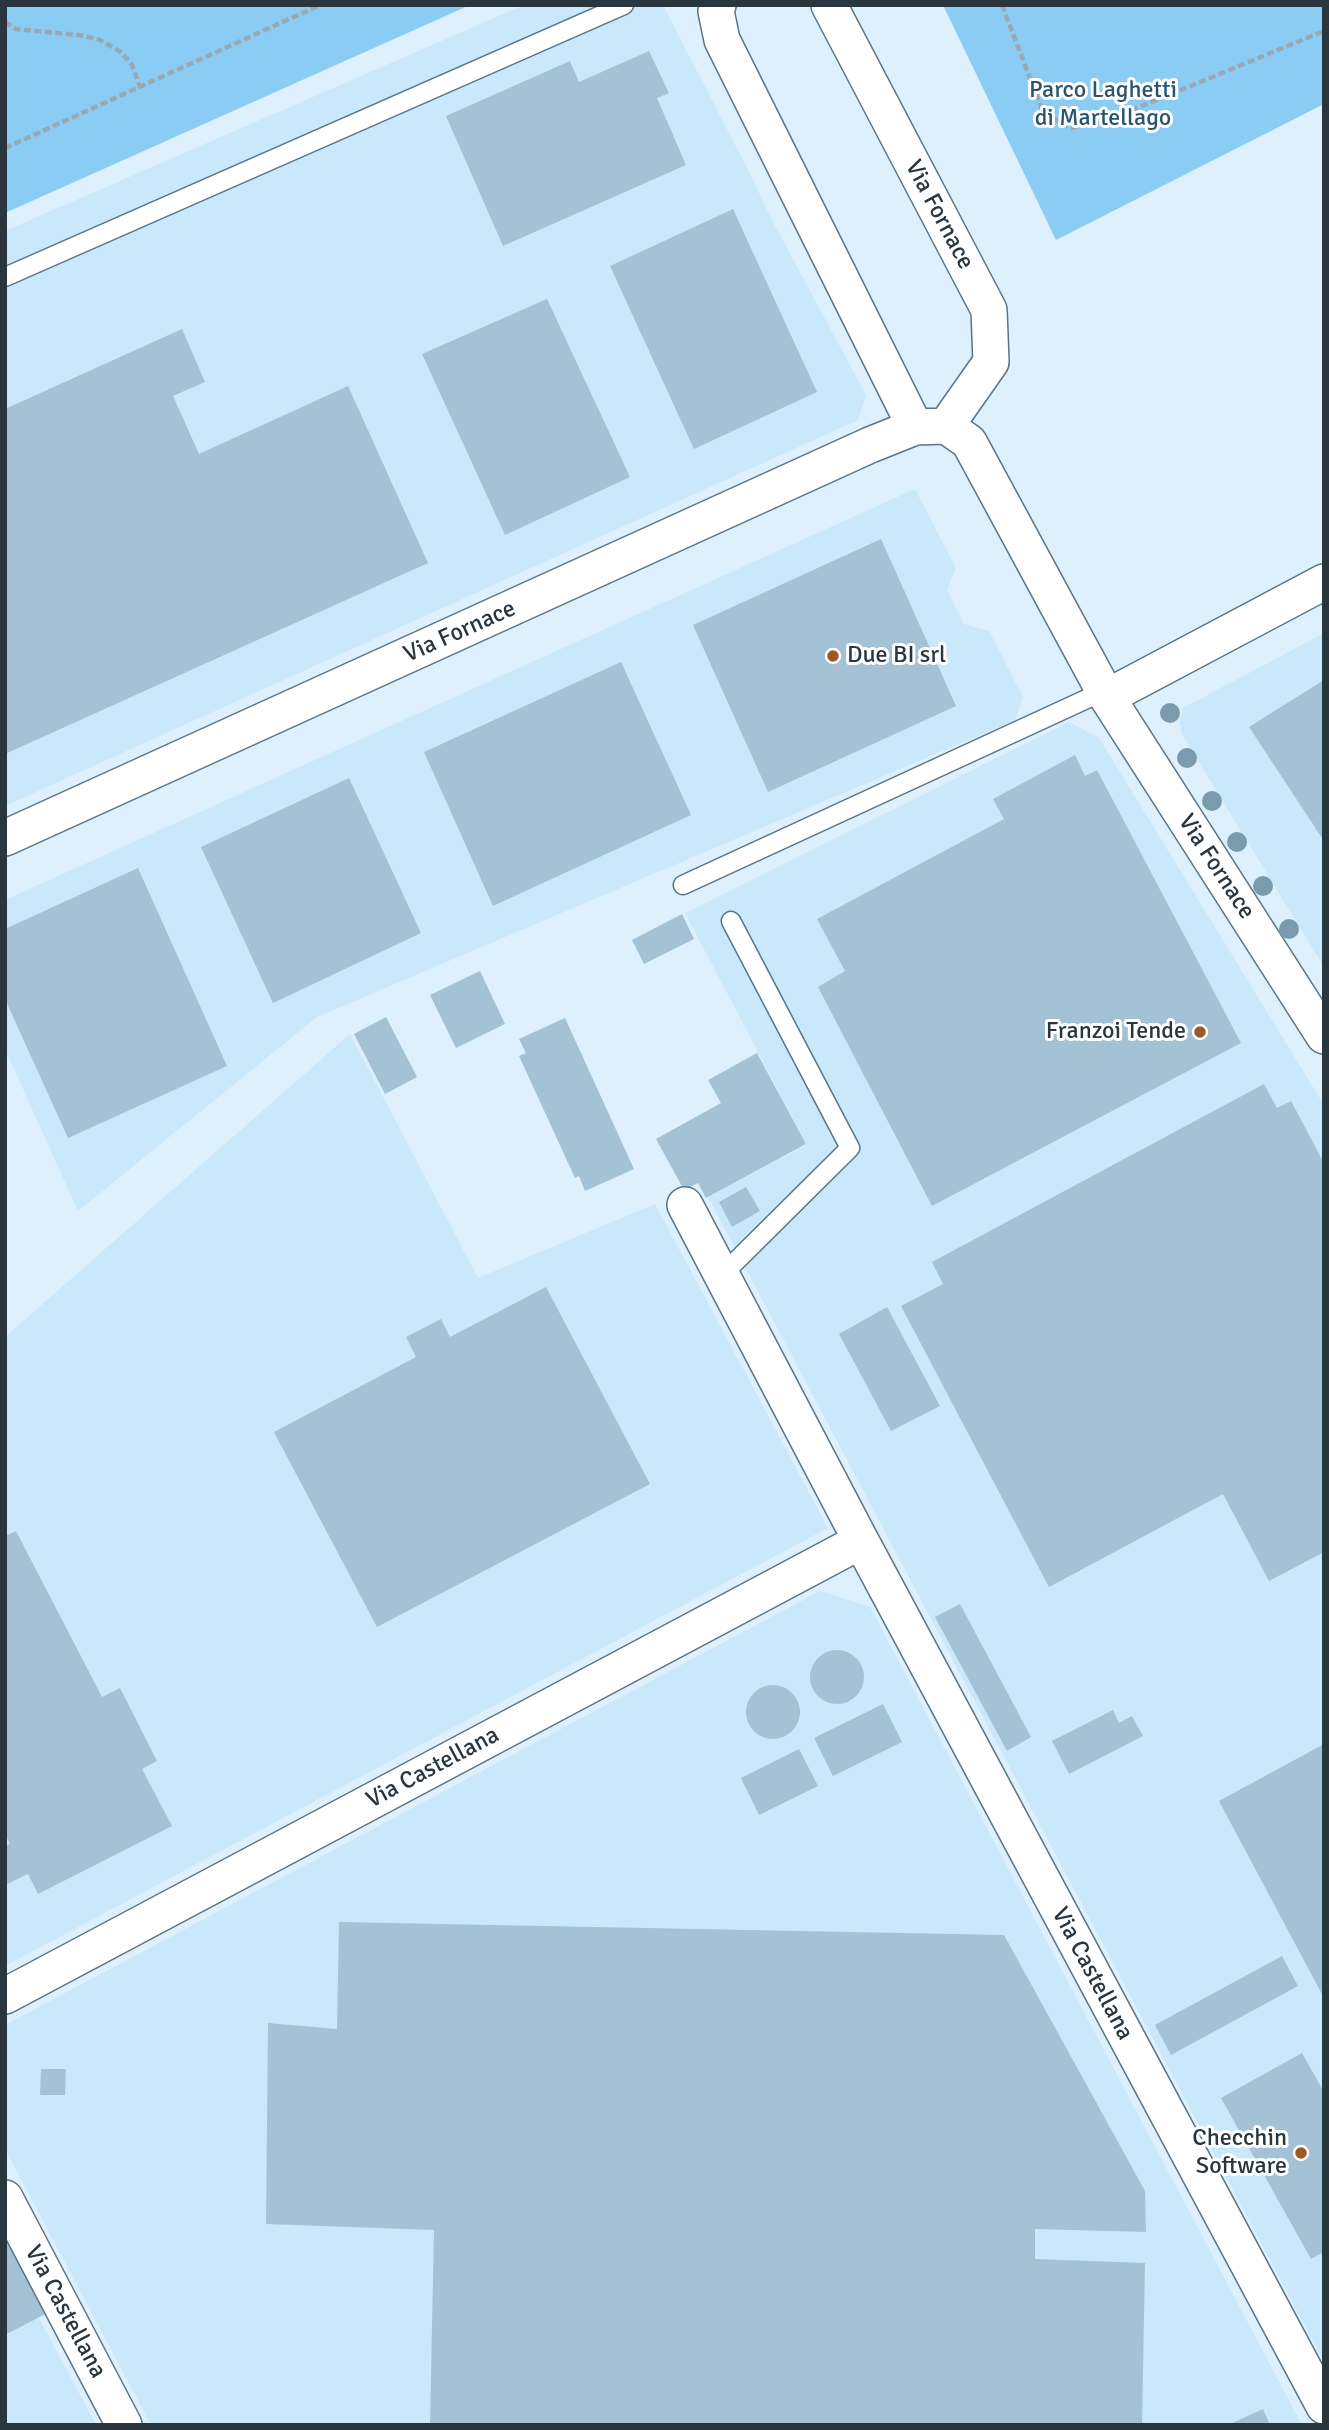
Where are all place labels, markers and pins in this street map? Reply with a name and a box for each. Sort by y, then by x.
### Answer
place label: Due BI srl [847,642,946,670]
marker: Due BI srl [825,648,841,664]
place label: Franzoi Tende [1046,1018,1186,1046]
marker: Franzoi Tende [1192,1024,1208,1040]
place label: Checchin Software [1192,2125,1287,2181]
marker: Checchin Software [1293,2145,1309,2161]

